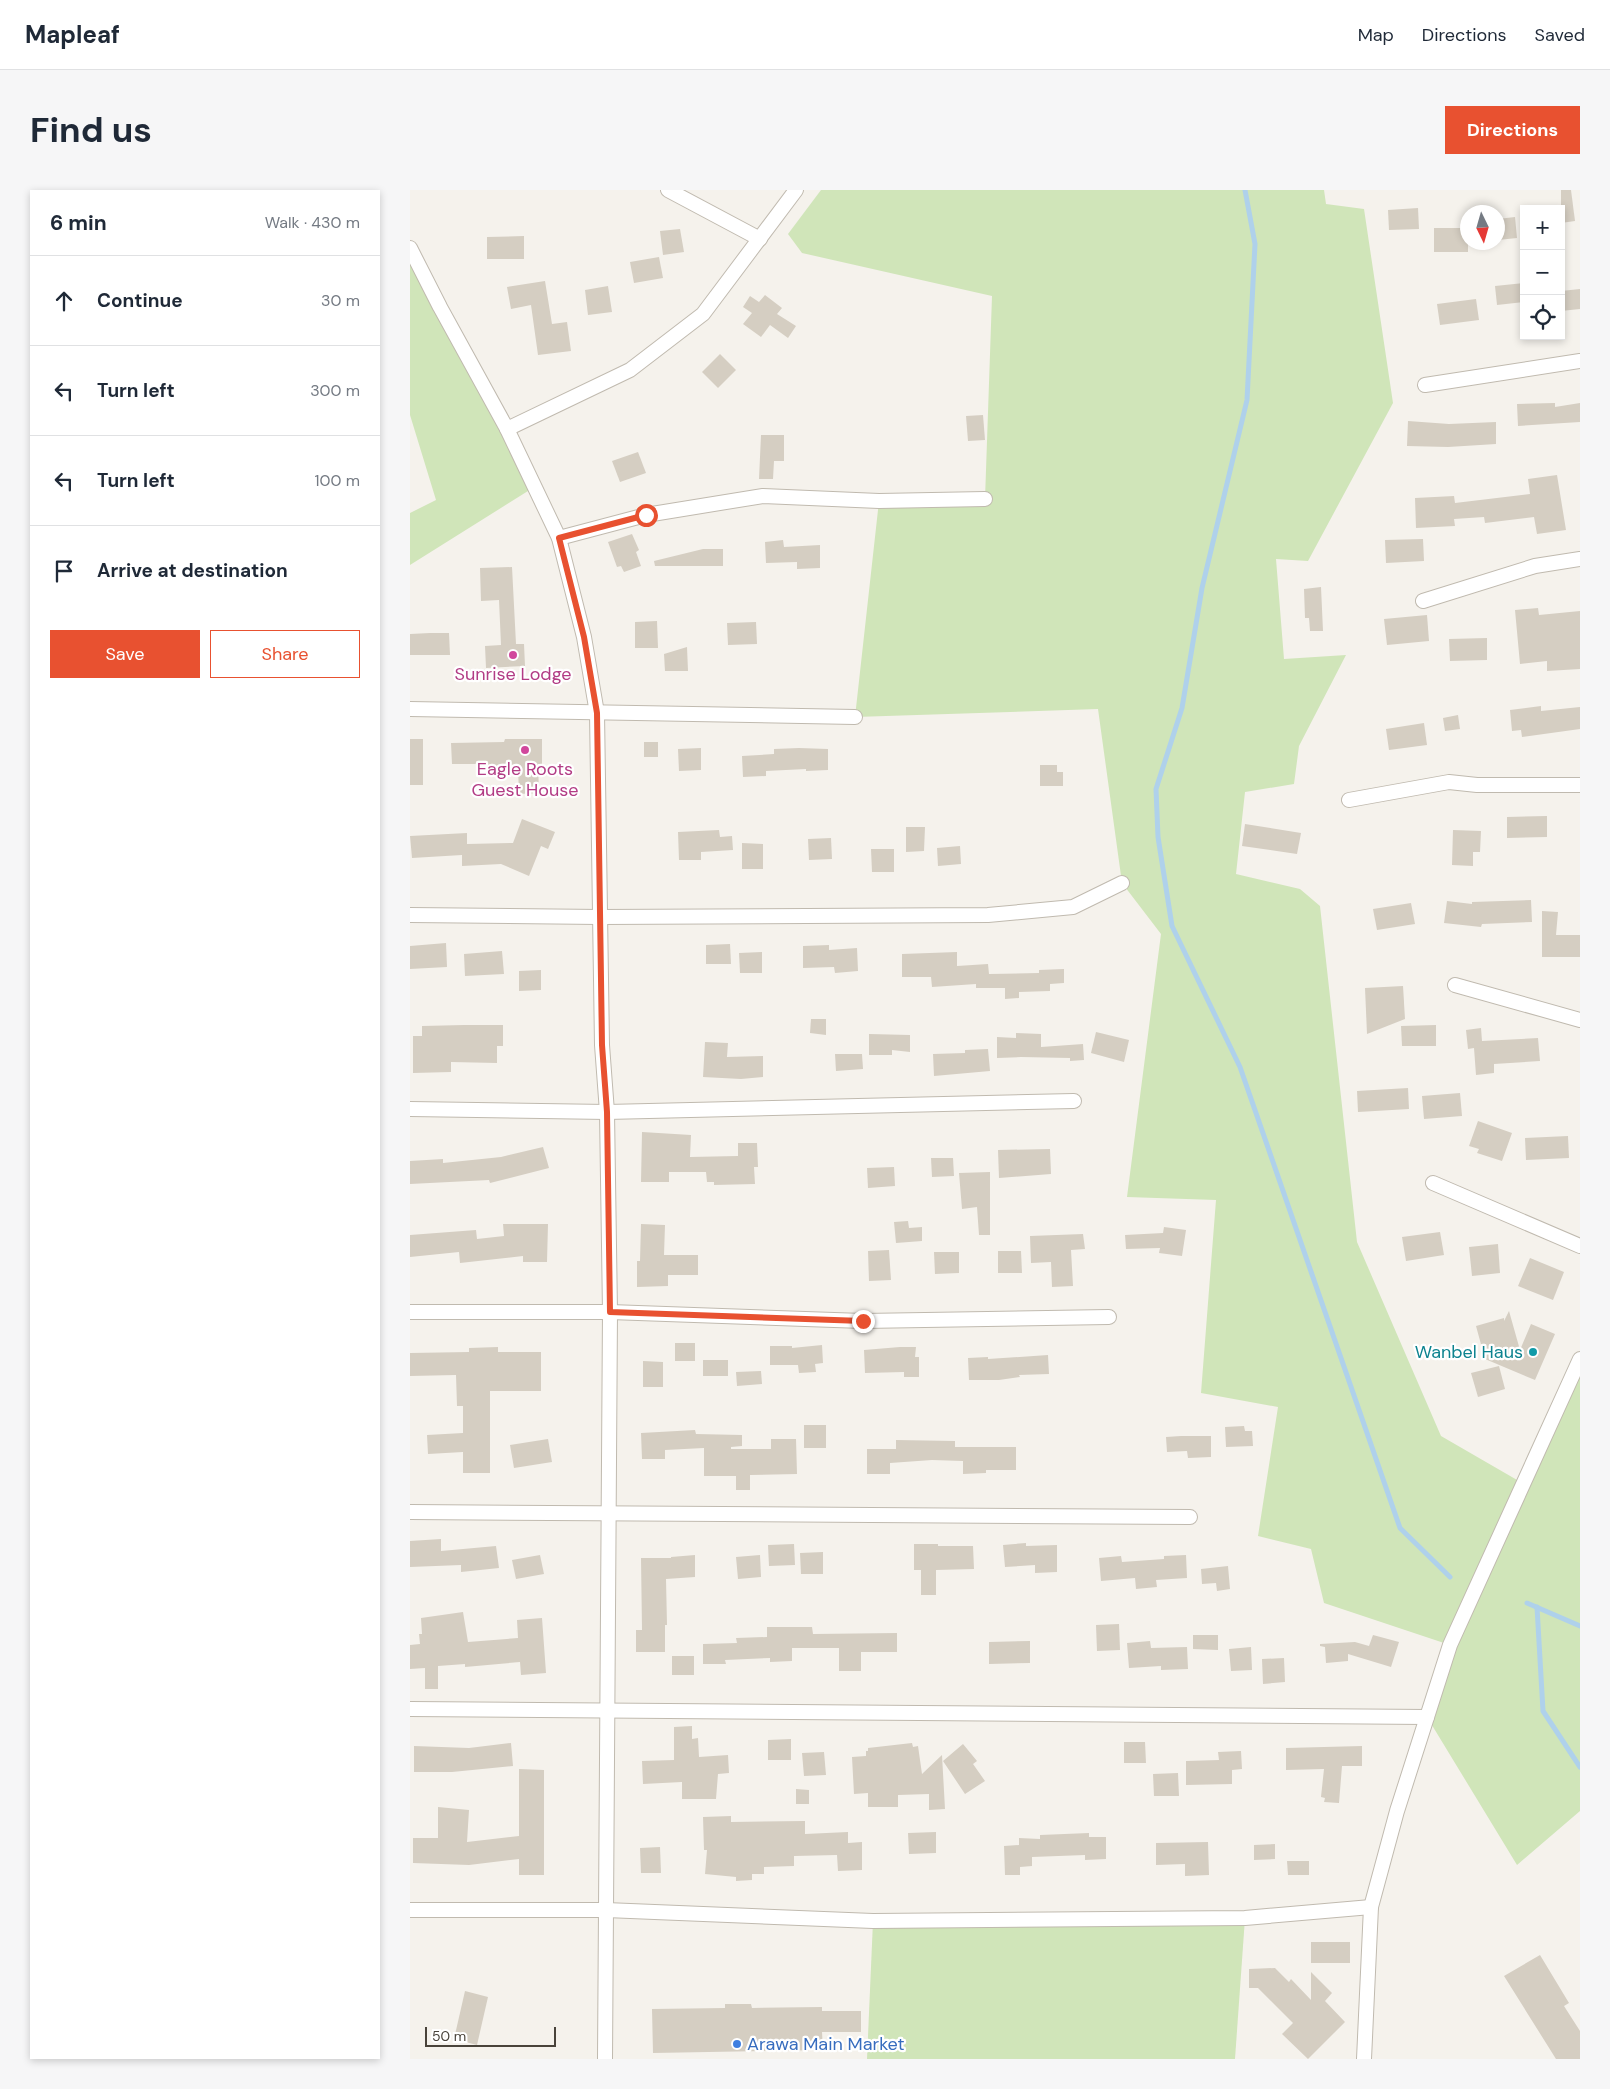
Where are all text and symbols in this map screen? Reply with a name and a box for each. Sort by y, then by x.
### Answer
text: Mapleaf [25,19,120,50]
text: Map [1358,23,1394,47]
text: Directions [1422,23,1507,47]
text: Saved [1535,23,1585,47]
button: Directions [1445,106,1580,154]
text: Find us [30,107,152,153]
north arrow [1460,205,1505,250]
map controls [1520,205,1565,340]
button: + [1520,205,1565,250]
text: 6 min [50,209,107,237]
text: Walk · 430 m [265,212,360,233]
button: − [1520,250,1565,295]
icon: ahead [50,287,78,315]
text: Continue [97,288,183,313]
text: 30 m [321,290,360,311]
button: locate [1520,295,1565,340]
icon: left [50,377,78,405]
text: Turn left [97,378,175,403]
text: 300 m [310,380,360,401]
icon: left [50,467,78,495]
text: Turn left [97,468,175,493]
text: 100 m [315,470,360,491]
route start [635,504,658,527]
icon: arrive [50,557,78,585]
text: Arrive at destination [97,558,288,583]
button: Save [50,630,200,678]
button: Share [210,630,360,678]
marker: Sunrise Lodge [507,649,519,661]
place label: Sunrise Lodge [454,662,572,686]
marker: Eagle Roots Guest House [519,744,531,756]
place label: Eagle Roots Guest House [471,757,579,802]
route end [852,1310,875,1333]
place label: Wanbel Haus [1415,1340,1523,1364]
marker: Wanbel Haus [1527,1346,1539,1358]
scale bar [425,2024,556,2047]
text: 50 m [432,2027,466,2045]
place label: Arawa Main Market [747,2032,905,2056]
marker: Arawa Main Market [731,2038,743,2050]

